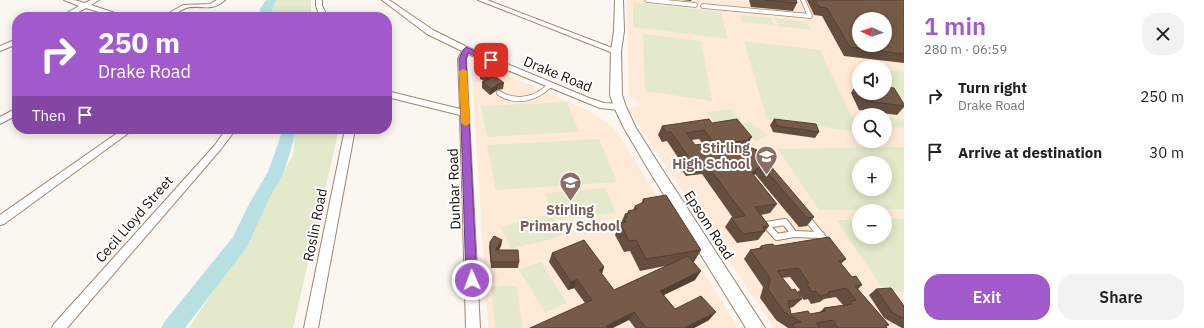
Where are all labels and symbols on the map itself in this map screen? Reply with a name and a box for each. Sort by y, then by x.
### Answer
north arrow [852,12,892,52]
pin [474,43,508,77]
street label: Drake Road [521,52,595,96]
place label: Stirling High School [672,139,750,173]
school or university icon: Stirling High School [753,143,779,176]
street label: Dunbar Road [444,148,464,230]
school or university icon: Stirling Primary School [557,169,583,202]
street label: Cecil Lloyd Street [91,172,177,266]
street label: Roslin Road [299,187,331,263]
street label: Epsom Road [680,187,738,263]
place label: Stirling Primary School [520,201,620,235]
position arrow [451,259,493,301]

